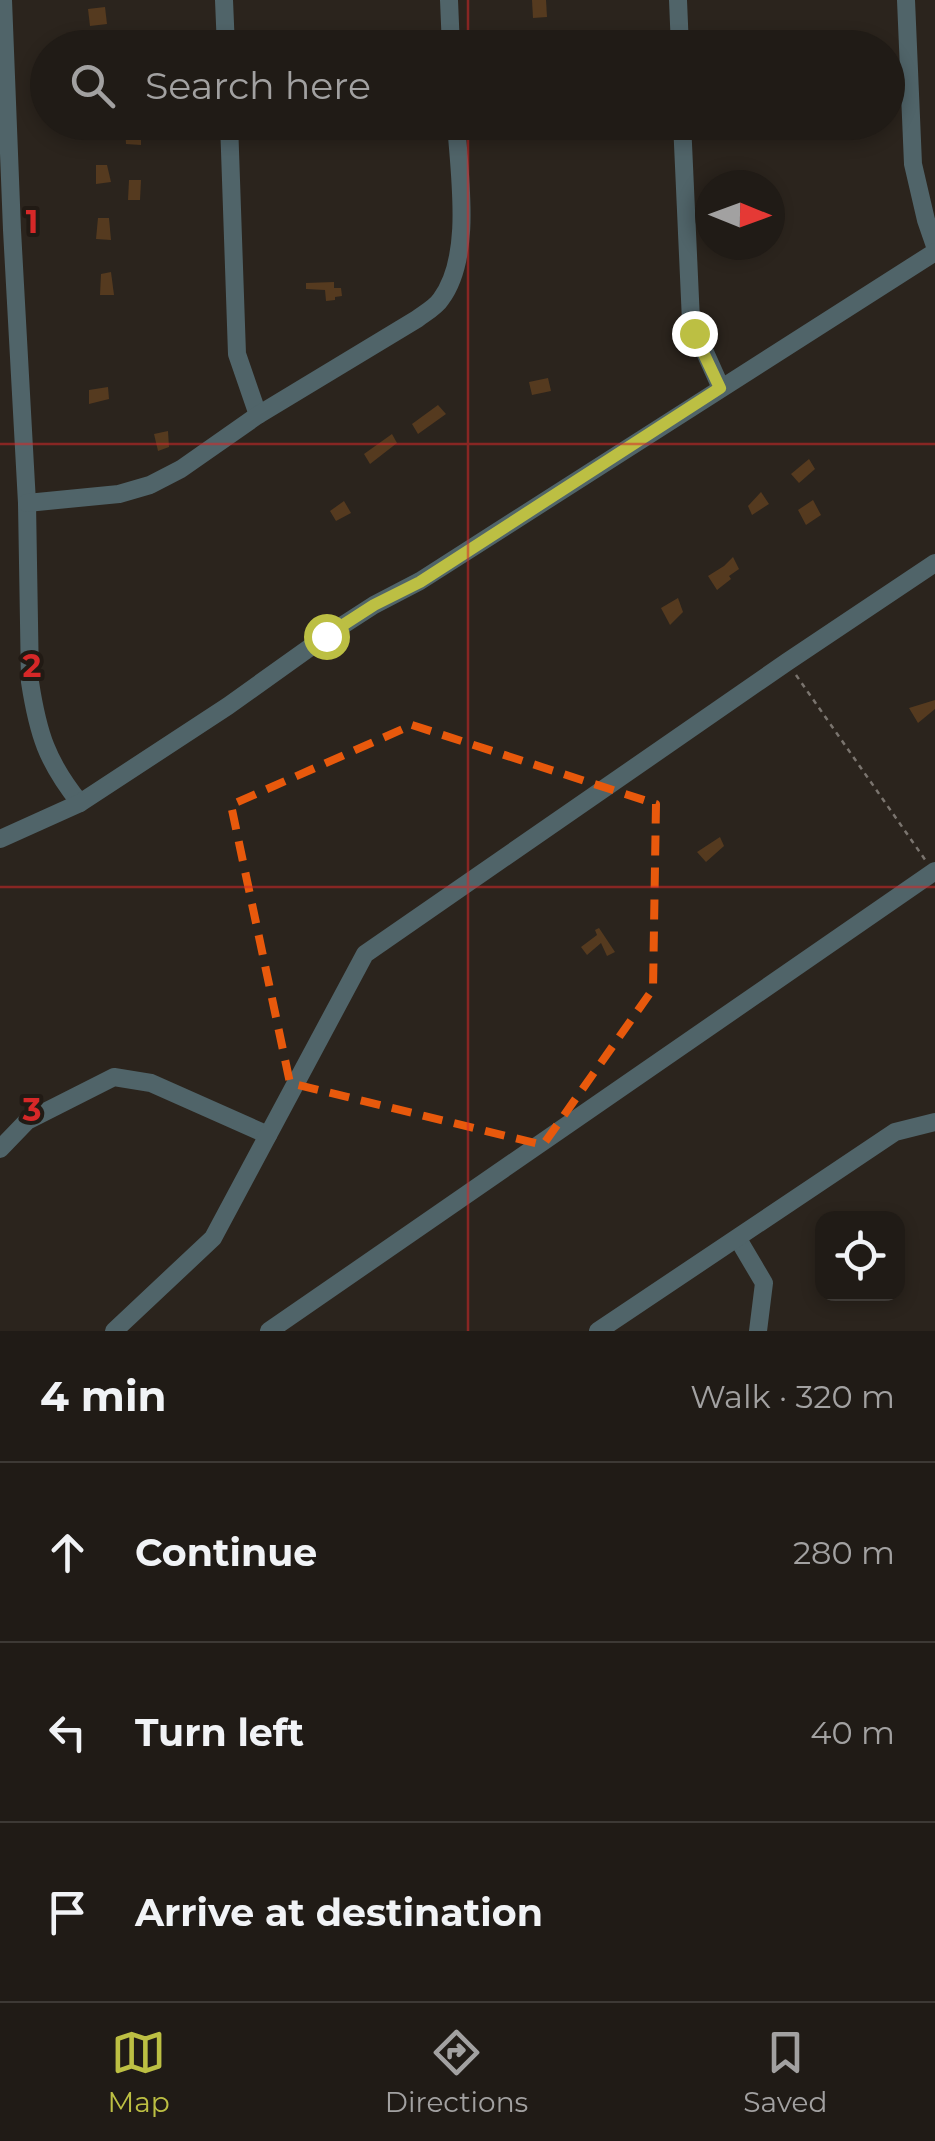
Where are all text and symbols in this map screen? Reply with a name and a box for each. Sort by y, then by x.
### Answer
search box [30,30,905,140]
icon: search [65,58,120,113]
text: Search here [145,62,371,109]
north arrow [695,170,785,260]
text: 1 [26,202,38,241]
route end [672,311,718,357]
route start [304,614,350,660]
text: 2 [23,646,41,685]
text: 3 [22,1090,41,1129]
map controls [815,1211,905,1301]
button: locate [815,1211,905,1301]
text: 4 min [40,1370,167,1422]
text: Walk · 320 m [690,1377,895,1416]
icon: ahead [40,1525,95,1580]
text: Continue [135,1529,317,1576]
text: 280 m [793,1533,895,1572]
icon: left [40,1705,95,1760]
text: Turn left [135,1709,304,1756]
text: 40 m [810,1713,895,1752]
icon: arrive [40,1885,95,1940]
text: Arrive at destination [135,1889,543,1936]
tab: Map [108,2025,170,2119]
tab: Directions [385,2025,528,2119]
tab: Saved [743,2025,827,2119]

